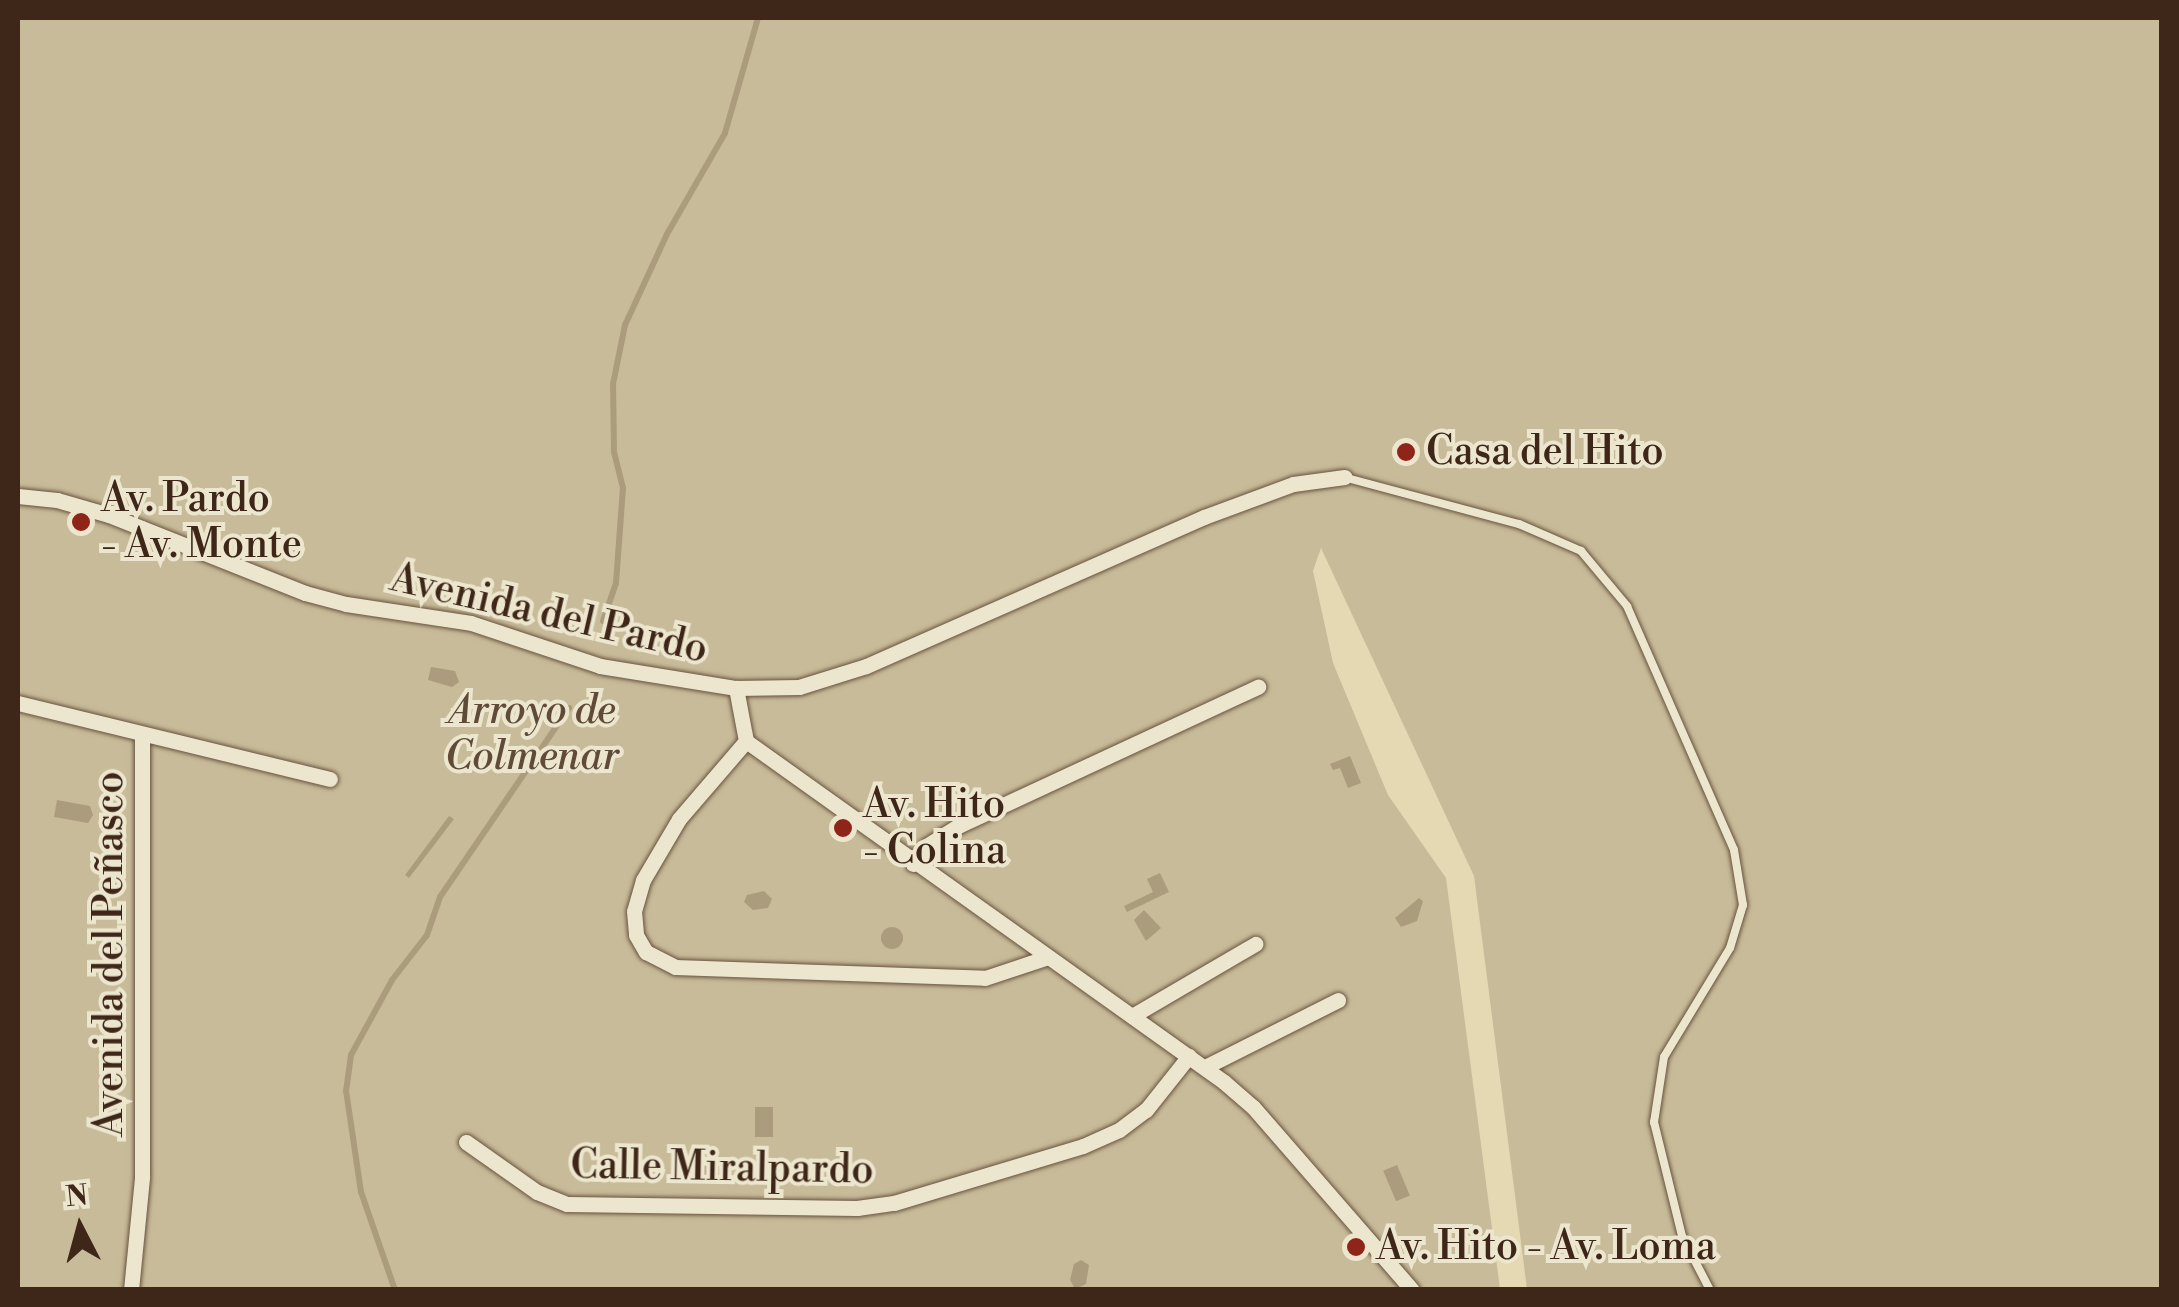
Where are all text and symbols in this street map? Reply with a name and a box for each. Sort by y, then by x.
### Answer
place label: Casa del Hito [1426,428,1664,476]
marker: Casa del Hito [1395,441,1417,463]
place label: Av. Pardo - Av. Monte [101,475,302,569]
marker: Av. Pardo - Av. Monte [70,511,92,533]
street label: Avenida del Pardo [386,554,712,674]
park label: Arroyo de Colmenar [445,687,619,781]
street label: Avenida del Peñasco [86,771,134,1137]
place label: Av. Hito - Colina [863,781,1006,875]
marker: Av. Hito - Colina [832,817,854,839]
street label: Calle Miralpardo [570,1141,874,1195]
north arrow [30,1177,130,1277]
text: N [64,1178,90,1215]
place label: Av. Hito - Av. Loma [1376,1223,1716,1271]
marker: Av. Hito - Av. Loma [1345,1236,1367,1258]

